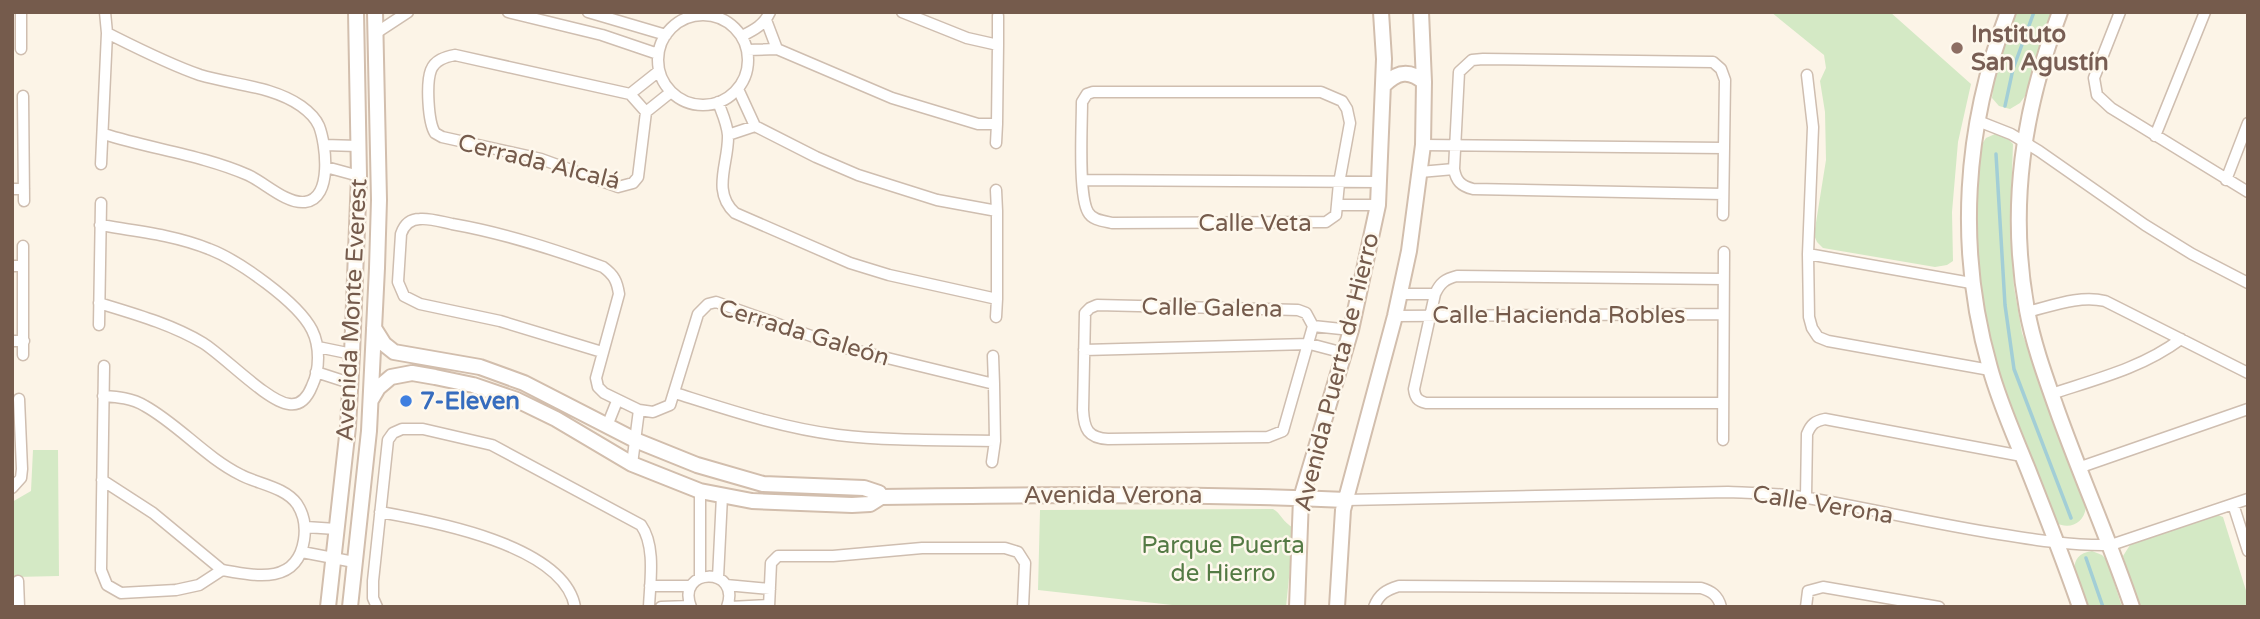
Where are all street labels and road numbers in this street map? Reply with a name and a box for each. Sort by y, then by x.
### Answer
street label: Cerrada Alcalá [455,128,623,196]
street label: Avenida Monte Everest [331,178,373,442]
street label: Calle Veta [1198,209,1312,238]
street label: Avenida Puerta de Hierro [1288,230,1386,514]
street label: Calle Galena [1141,292,1283,324]
street label: Cerrada Galeón [715,293,893,373]
street label: Calle Hacienda Robles [1432,301,1686,330]
street label: Calle Verona [1750,480,1896,530]
street label: Avenida Verona [1023,481,1203,510]

